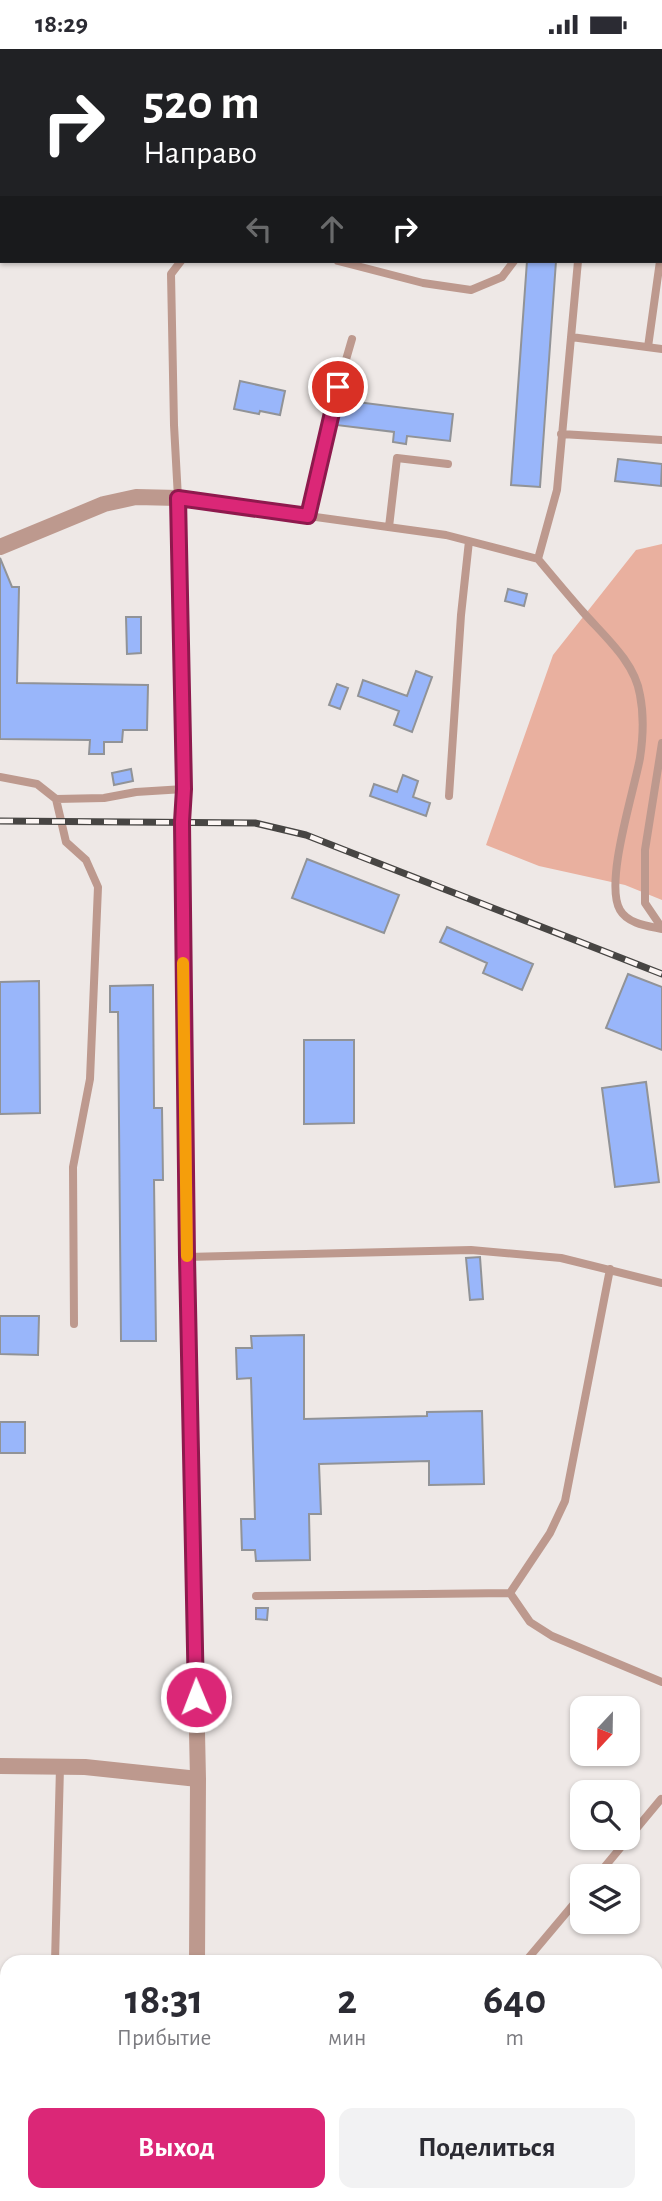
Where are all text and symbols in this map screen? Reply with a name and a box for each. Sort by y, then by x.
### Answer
text: 18:29 [35,11,88,37]
icon: right [28,77,119,168]
text: 520 m [143,79,260,128]
text: Направо [143,137,257,169]
icon: left [240,210,278,248]
icon: ahead [313,210,351,248]
icon: right [386,210,424,248]
pin [308,357,368,417]
icon: arrive [319,368,357,406]
position arrow [159,1660,233,1734]
north arrow [570,1696,640,1766]
map controls [570,1696,640,1934]
button: search [570,1780,640,1850]
button: layers [570,1864,640,1934]
text: 18:31 [125,1979,203,2021]
text: 2 [337,1979,357,2021]
text: 640 [483,1979,546,2021]
text: Прибытие [117,2027,211,2050]
text: мин [328,2027,366,2050]
text: m [505,2027,524,2050]
button: Выход [28,2108,325,2188]
button: Поделиться [339,2108,635,2188]

